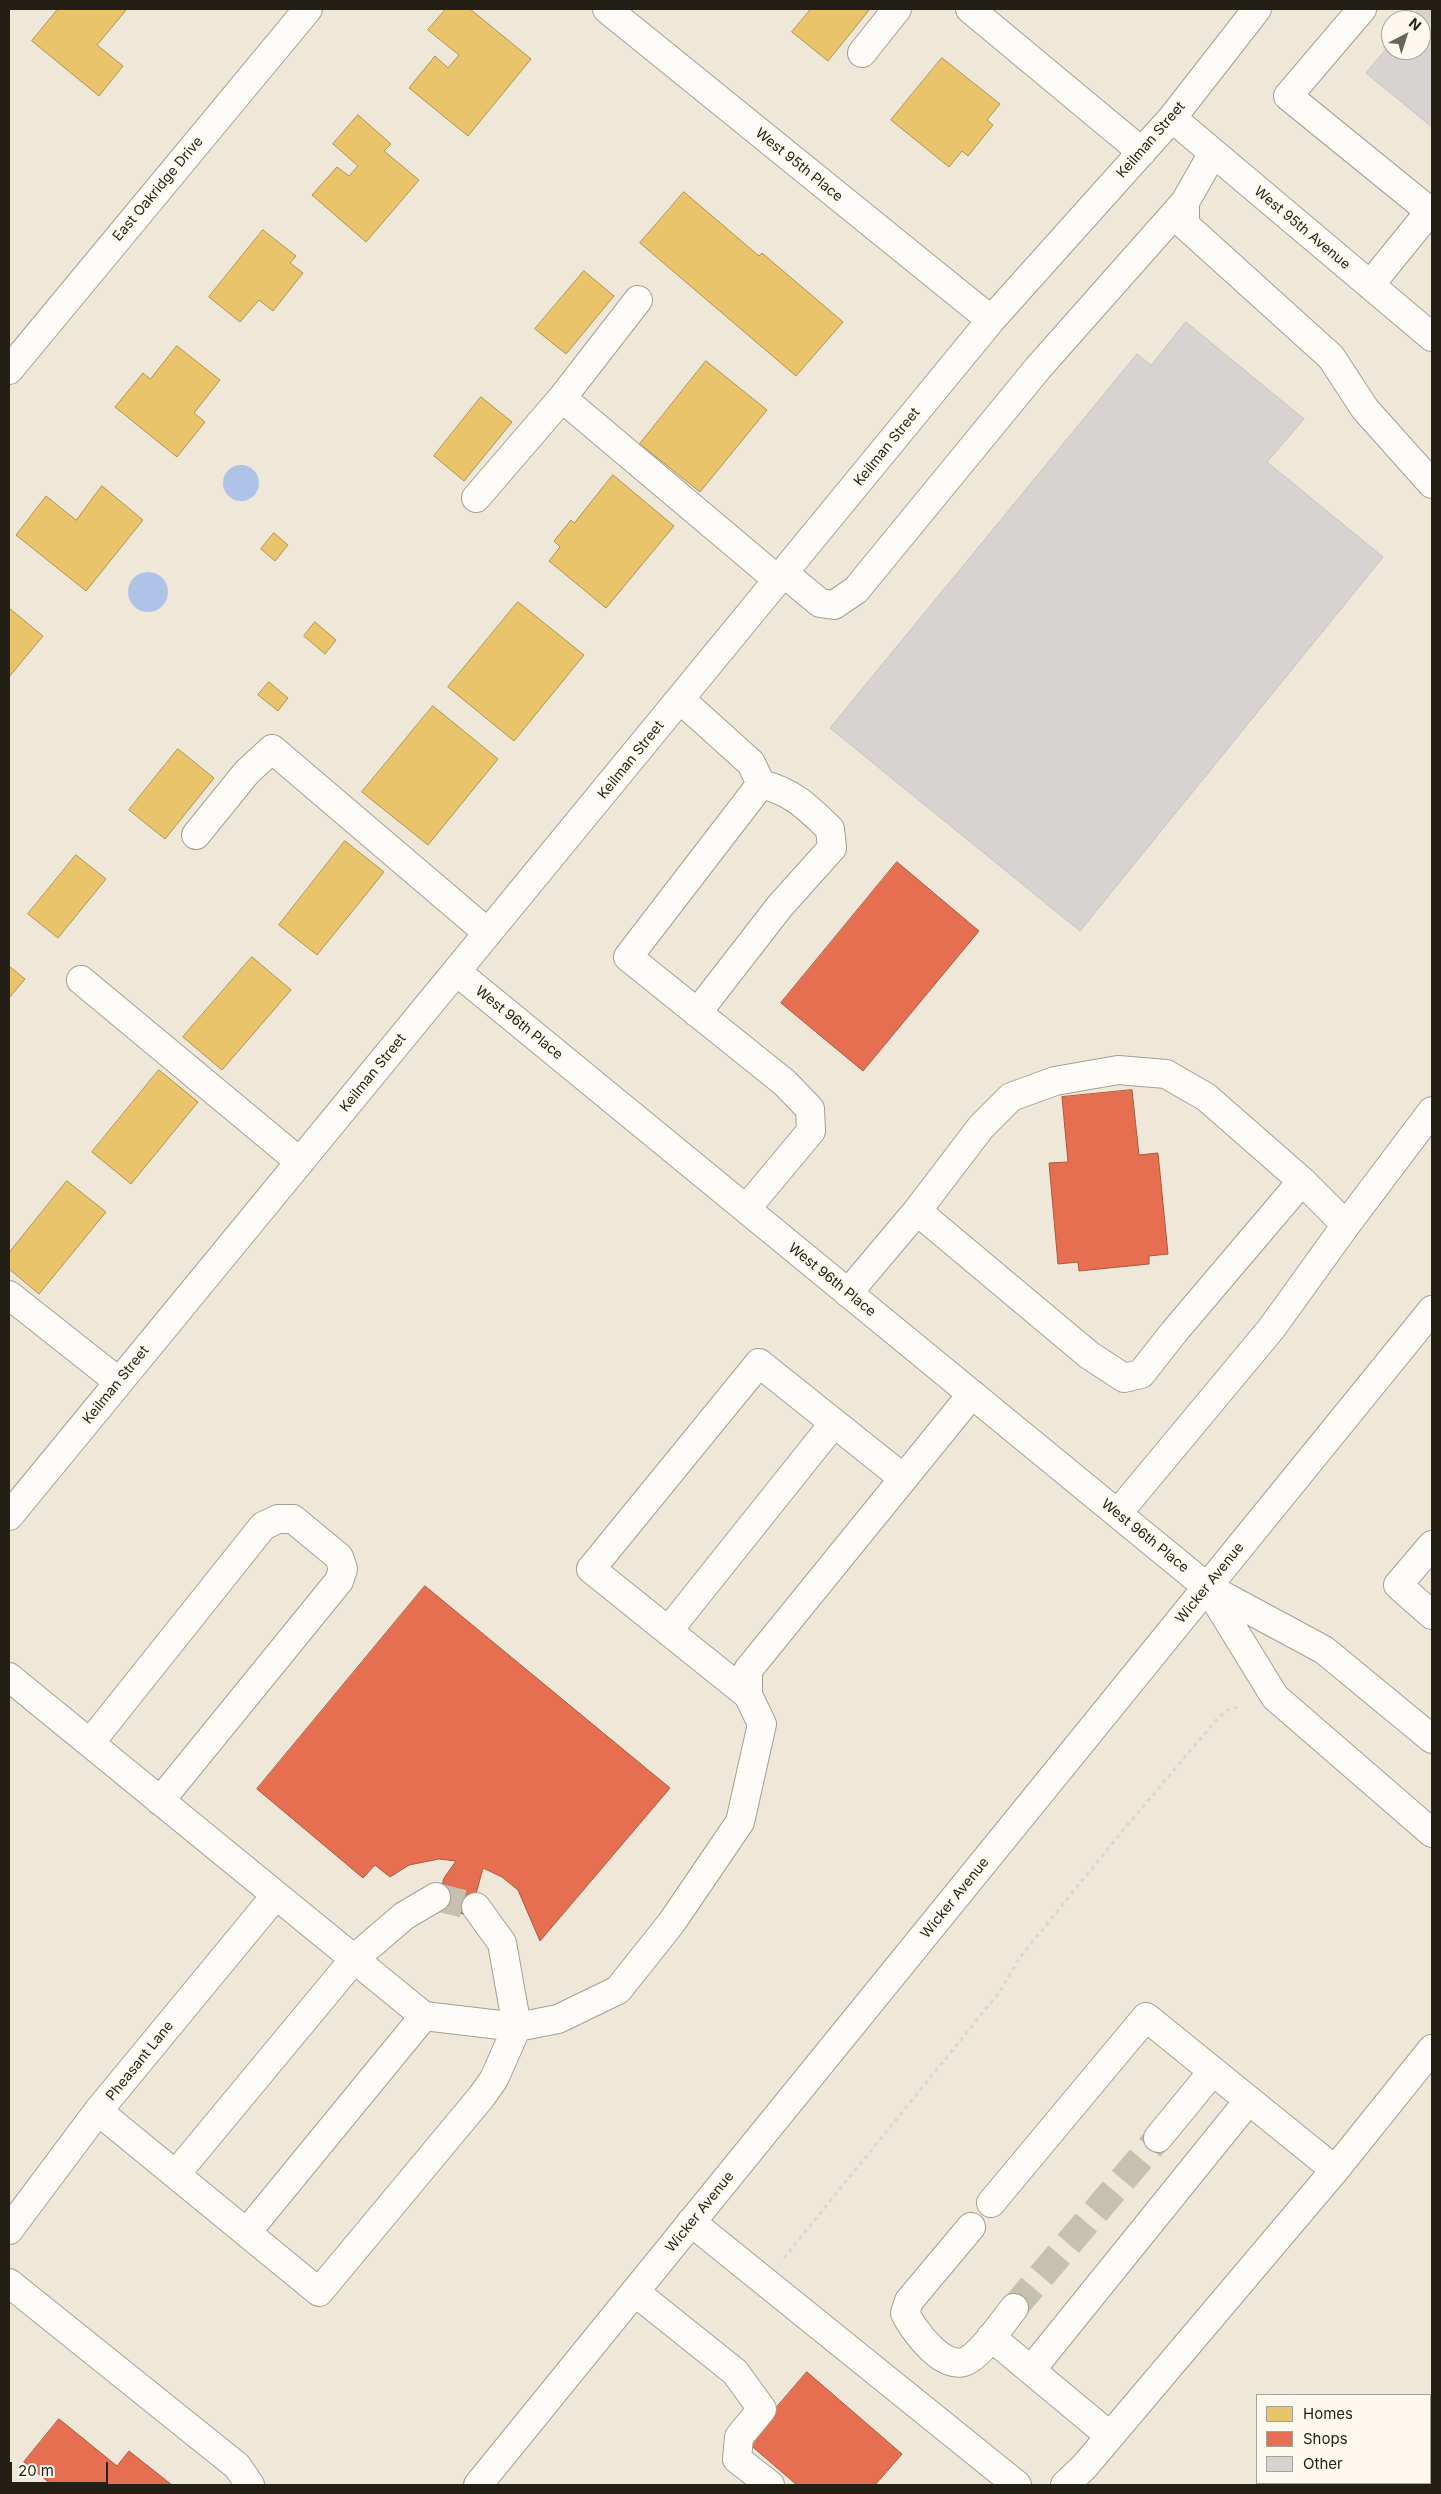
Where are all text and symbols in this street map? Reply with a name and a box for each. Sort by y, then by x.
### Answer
north arrow [1381,10,1431,60]
text: N [1406,14,1425,34]
street label: Keilman Street [1113,98,1189,182]
street label: West 95th Place [752,125,846,205]
street label: East Oakridge Drive [109,133,207,245]
street label: West 95th Avenue [1251,183,1353,273]
street label: Keilman Street [850,405,924,489]
street label: Keilman Street [594,718,668,802]
street label: West 96th Place [472,983,566,1063]
street label: Keilman Street [336,1031,410,1115]
street label: West 96th Place [785,1240,879,1320]
street label: Keilman Street [79,1343,153,1427]
street label: West 96th Place [1098,1496,1192,1576]
street label: Wicker Avenue [1172,1539,1248,1627]
street label: Wicker Avenue [917,1854,993,1942]
street label: Pheasant Lane [103,2018,177,2104]
street label: Wicker Avenue [662,2168,738,2256]
legend [1256,2394,1431,2484]
text: Homes [1303,2404,1353,2423]
text: Shops [1303,2429,1348,2448]
scale bar [12,2452,110,2484]
text: Other [1303,2454,1343,2473]
text: 20 m [18,2461,54,2480]

